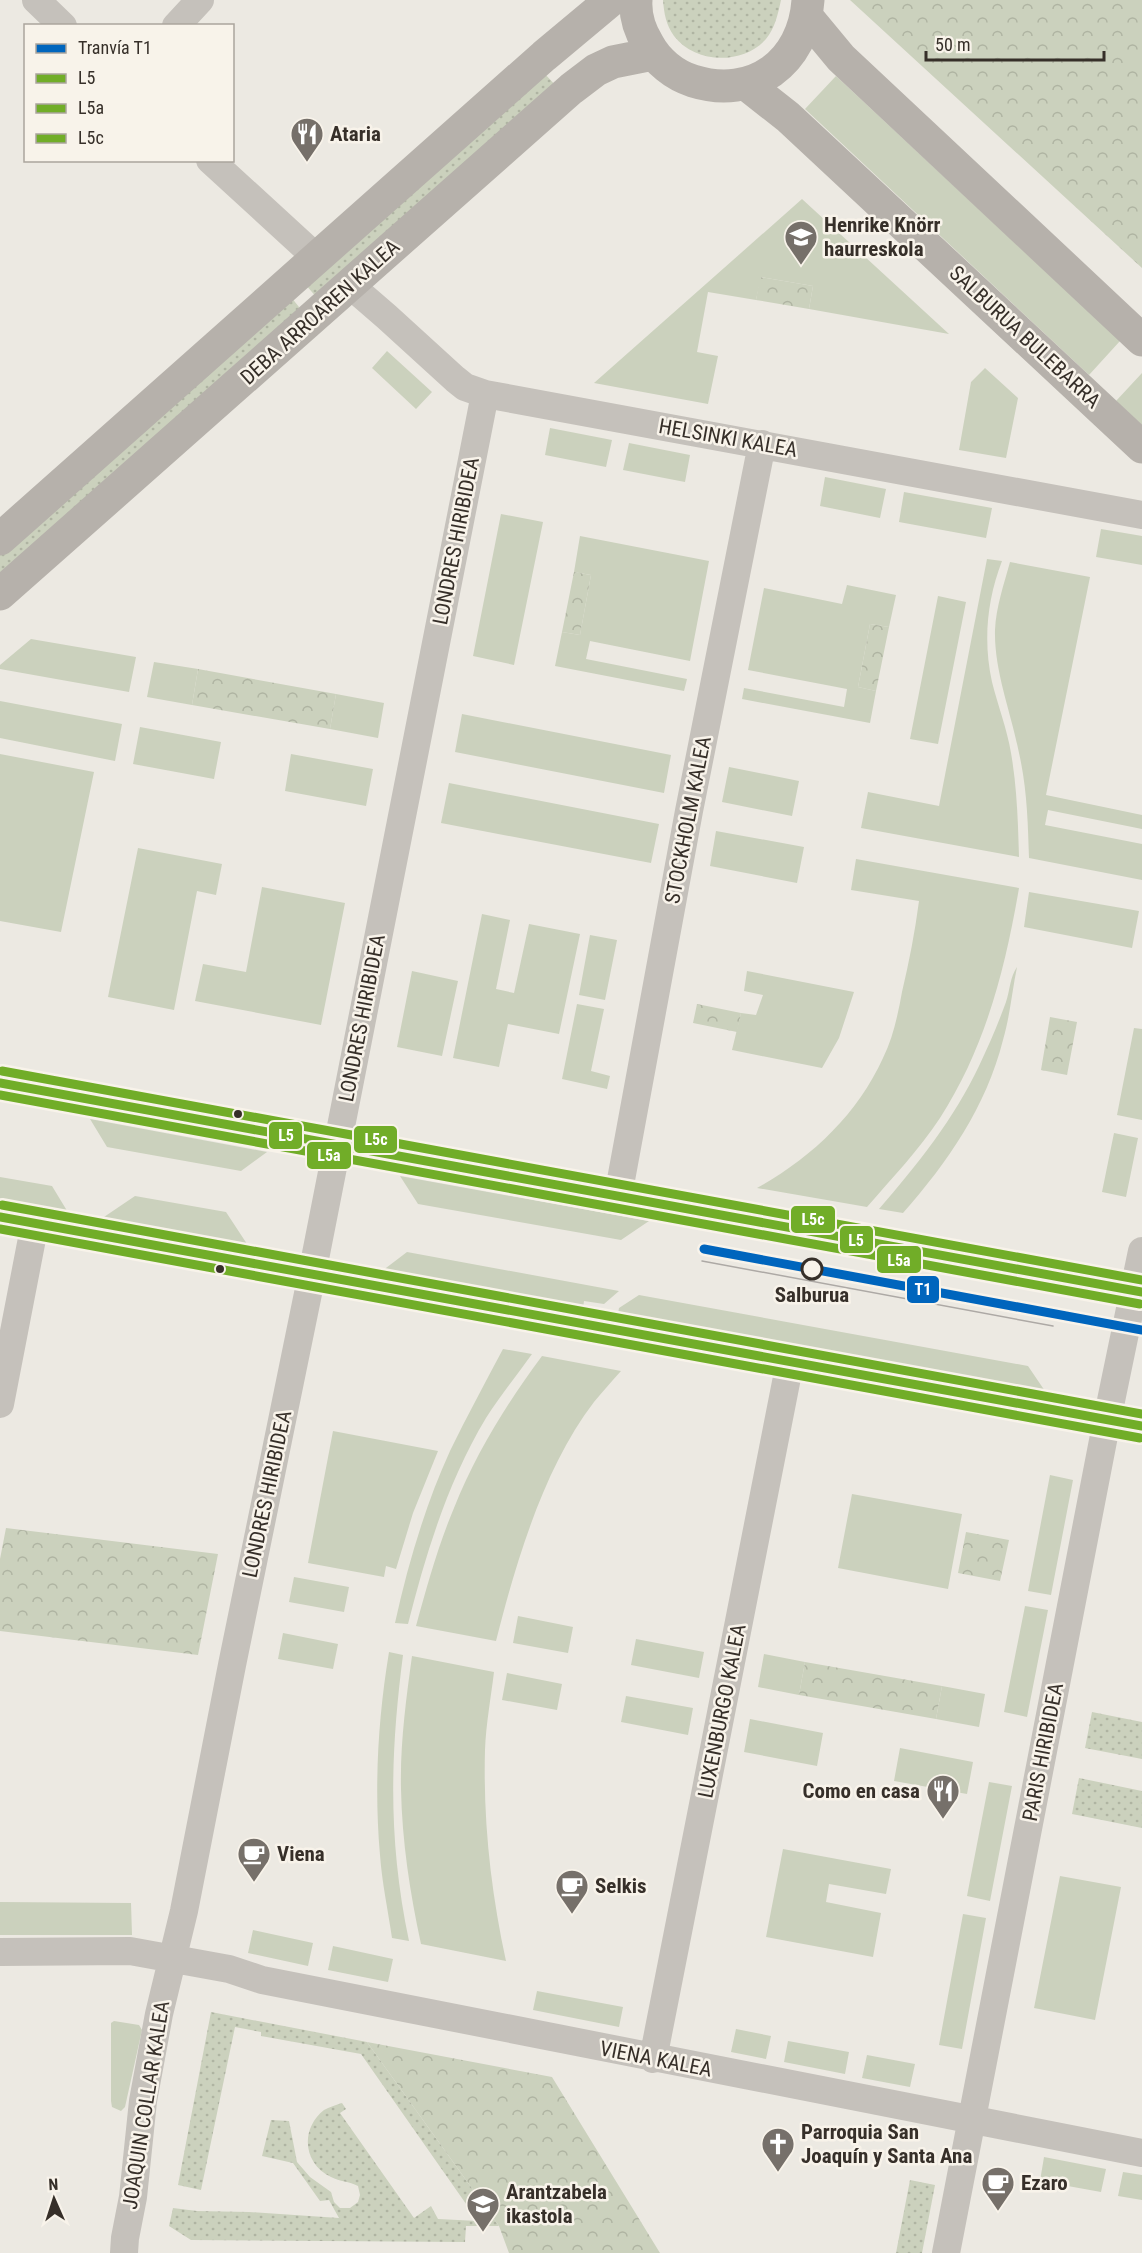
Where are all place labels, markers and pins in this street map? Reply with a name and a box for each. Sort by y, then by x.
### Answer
restaurant icon: Ataria [289,116,325,163]
place label: Ataria [330,122,381,146]
place label: Henrike Knörr haurreskola [824,213,941,261]
school or university icon: Henrike Knörr haurreskola [783,219,819,266]
unlabelled marker [232,1108,244,1120]
marker: Salburua [801,1258,823,1280]
unlabelled marker [214,1263,226,1275]
place label: Salburua [775,1283,849,1307]
restaurant icon: Como en casa [925,1773,961,1820]
place label: Como en casa [803,1779,920,1803]
cafe icon: Viena [236,1836,272,1883]
place label: Viena [277,1842,325,1866]
cafe icon: Selkis [554,1868,590,1915]
place label: Selkis [595,1874,647,1898]
place label: Parroquia San Joaquín y Santa Ana [801,2120,972,2168]
church icon: Parroquia San Joaquín y Santa Ana [760,2126,796,2173]
cafe icon: Ezaro [980,2165,1016,2212]
place label: Ezaro [1021,2171,1068,2195]
place label: Arantzabela ikastola [506,2180,607,2228]
school or university icon: Arantzabela ikastola [465,2186,501,2233]

